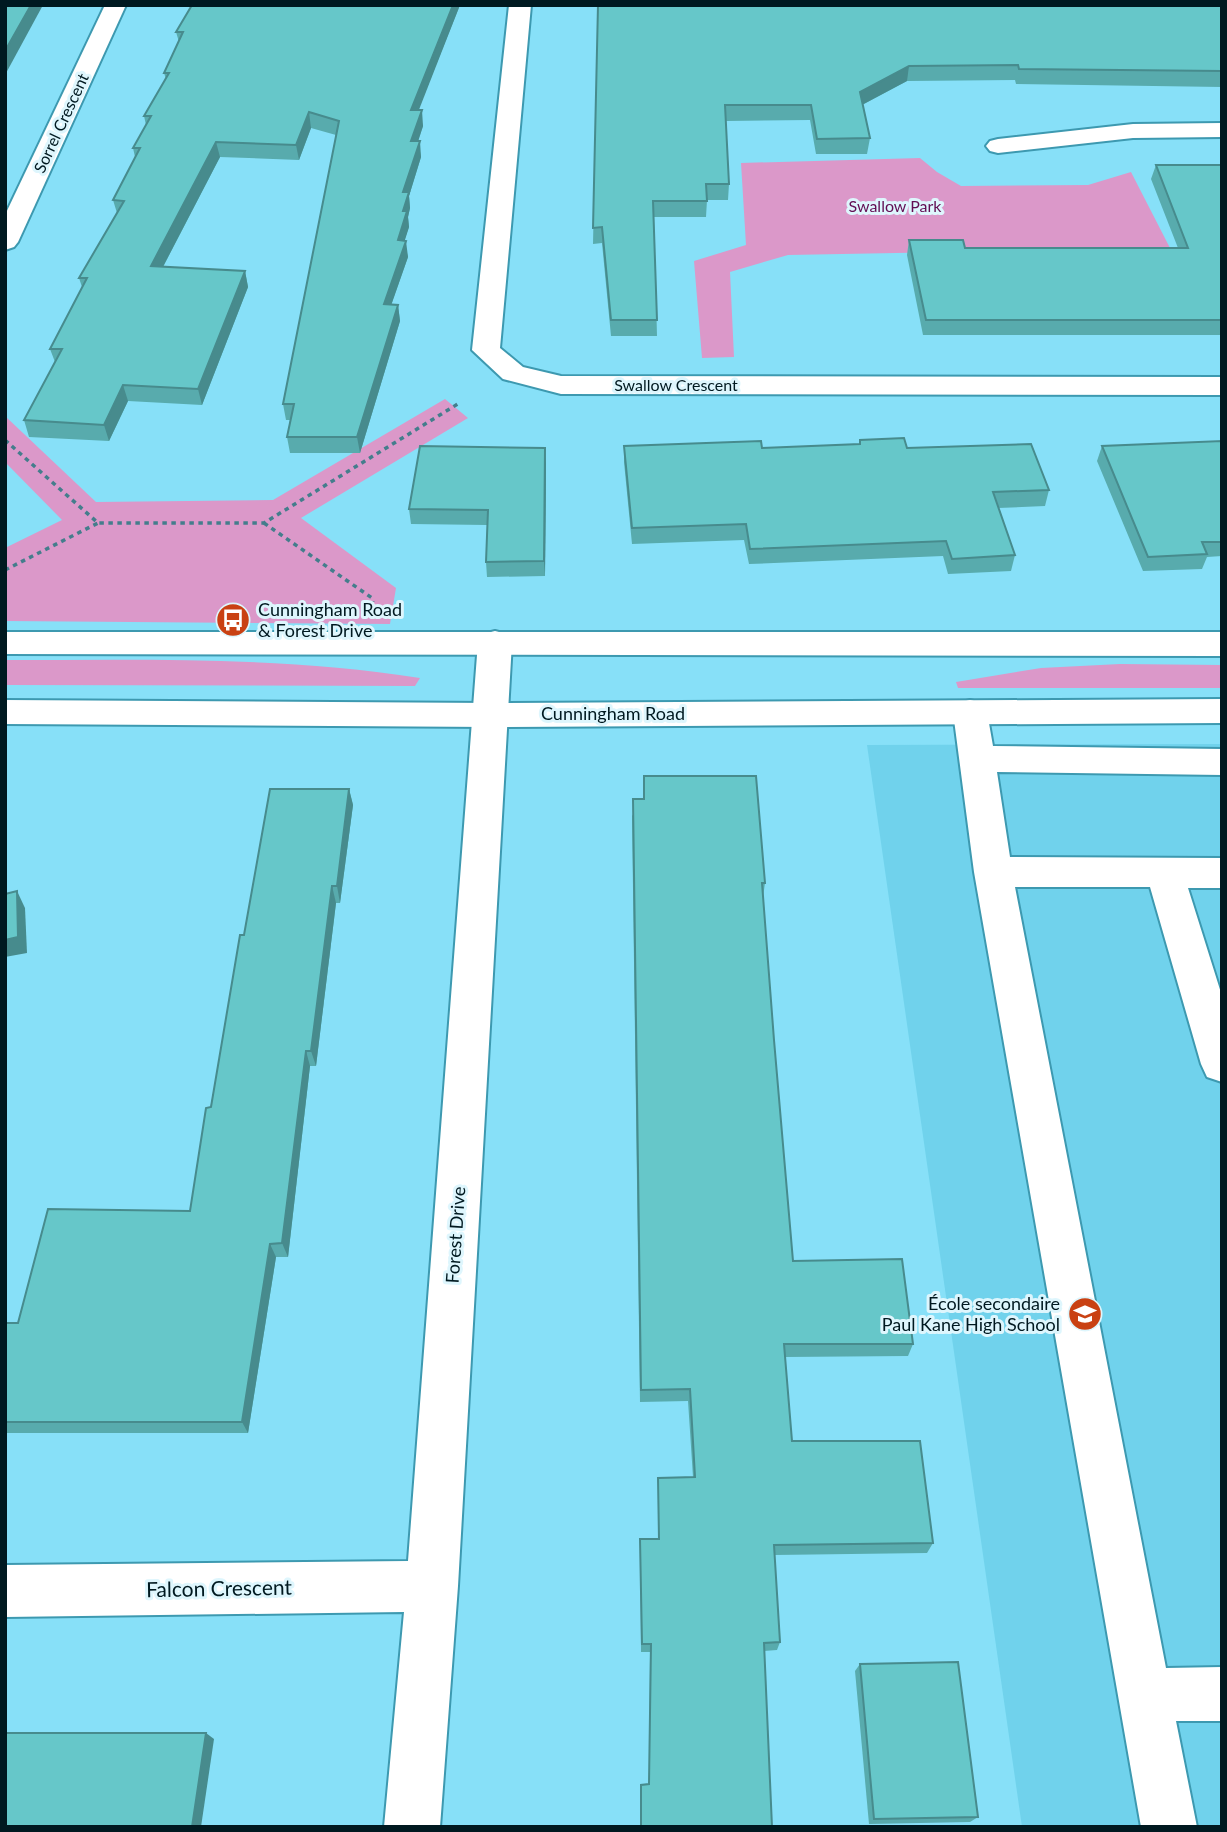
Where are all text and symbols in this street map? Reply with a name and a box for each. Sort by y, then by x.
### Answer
street label: Sorrel Crescent [29,70,92,175]
park label: Swallow Park [849,196,942,215]
street label: Swallow Crescent [614,375,738,394]
place label: Cunningham Road & Forest Drive [258,598,402,641]
bus stop icon: Cunningham Road & Forest Drive [214,601,252,639]
street label: Cunningham Road [541,702,685,724]
street label: Forest Drive [441,1186,469,1284]
place label: École secondaire Paul Kane High School [882,1292,1060,1335]
school or university icon: École secondaire Paul Kane High School [1066,1295,1104,1333]
street label: Falcon Crescent [146,1574,293,1601]

